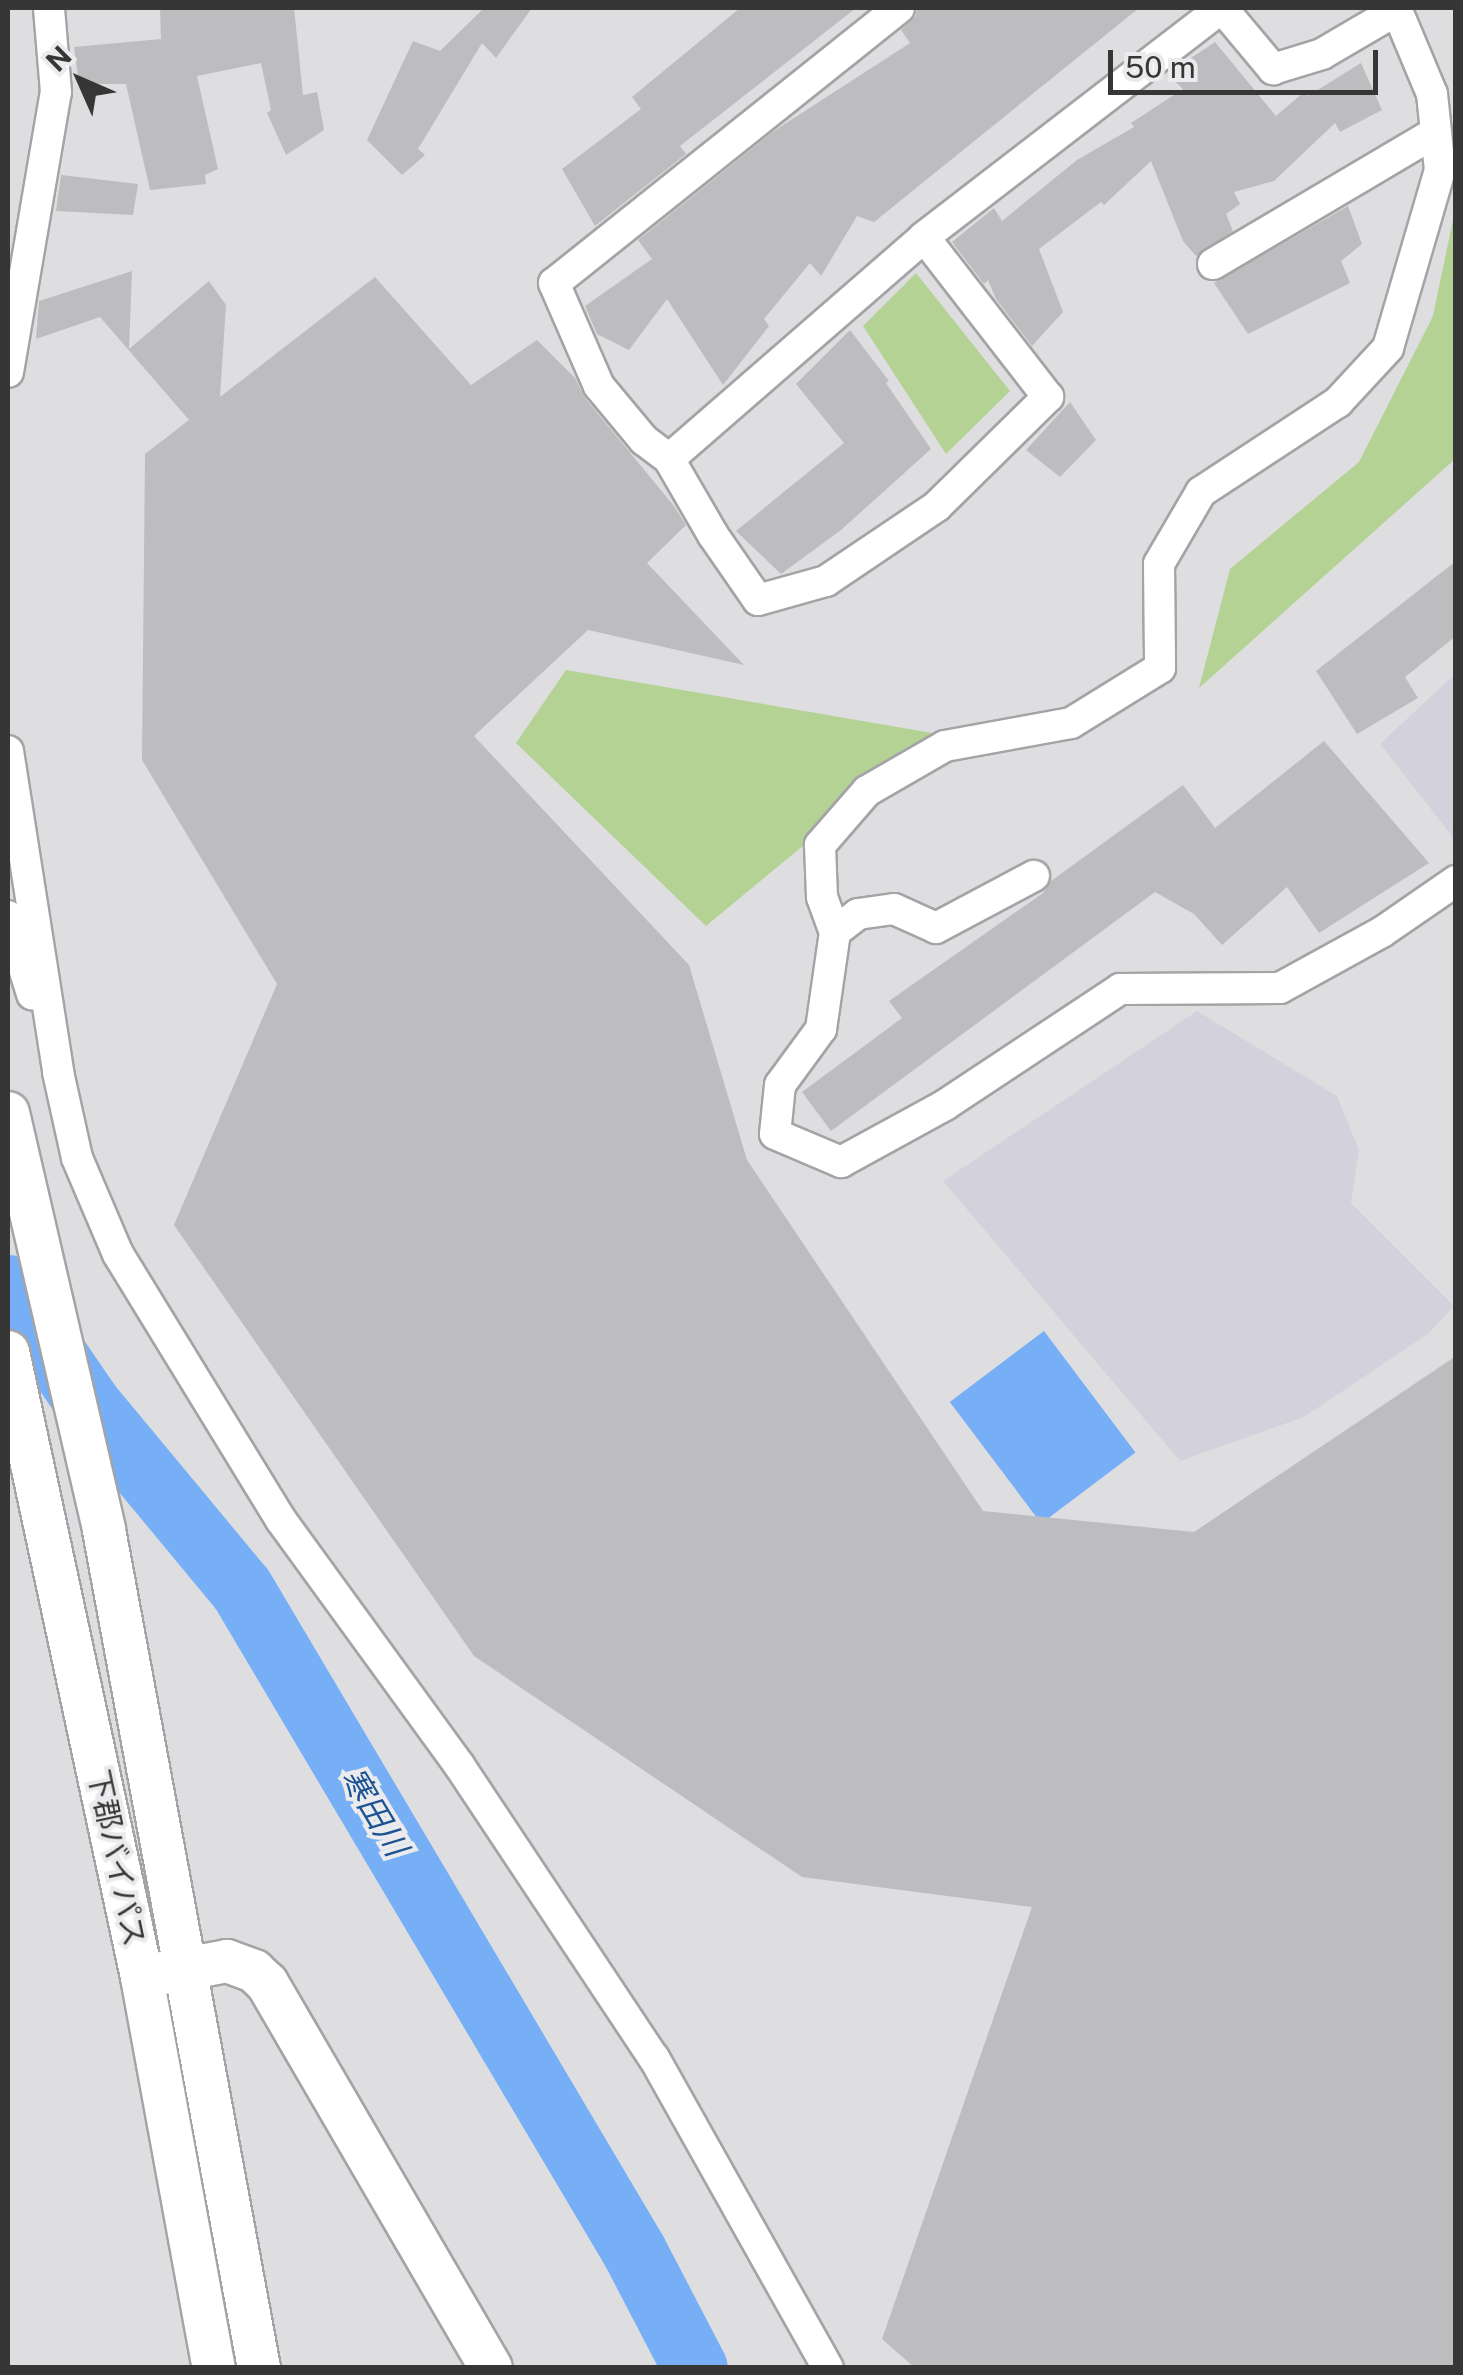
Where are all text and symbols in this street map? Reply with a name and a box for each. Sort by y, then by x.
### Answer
north arrow [30,30,130,130]
scale bar [1113,30,1383,92]
text: N [39,39,78,78]
text: 50 m [1125,49,1196,85]
water label: 寒田川 [333,1761,415,1863]
street label: 下郡バイパス [81,1766,153,1950]

